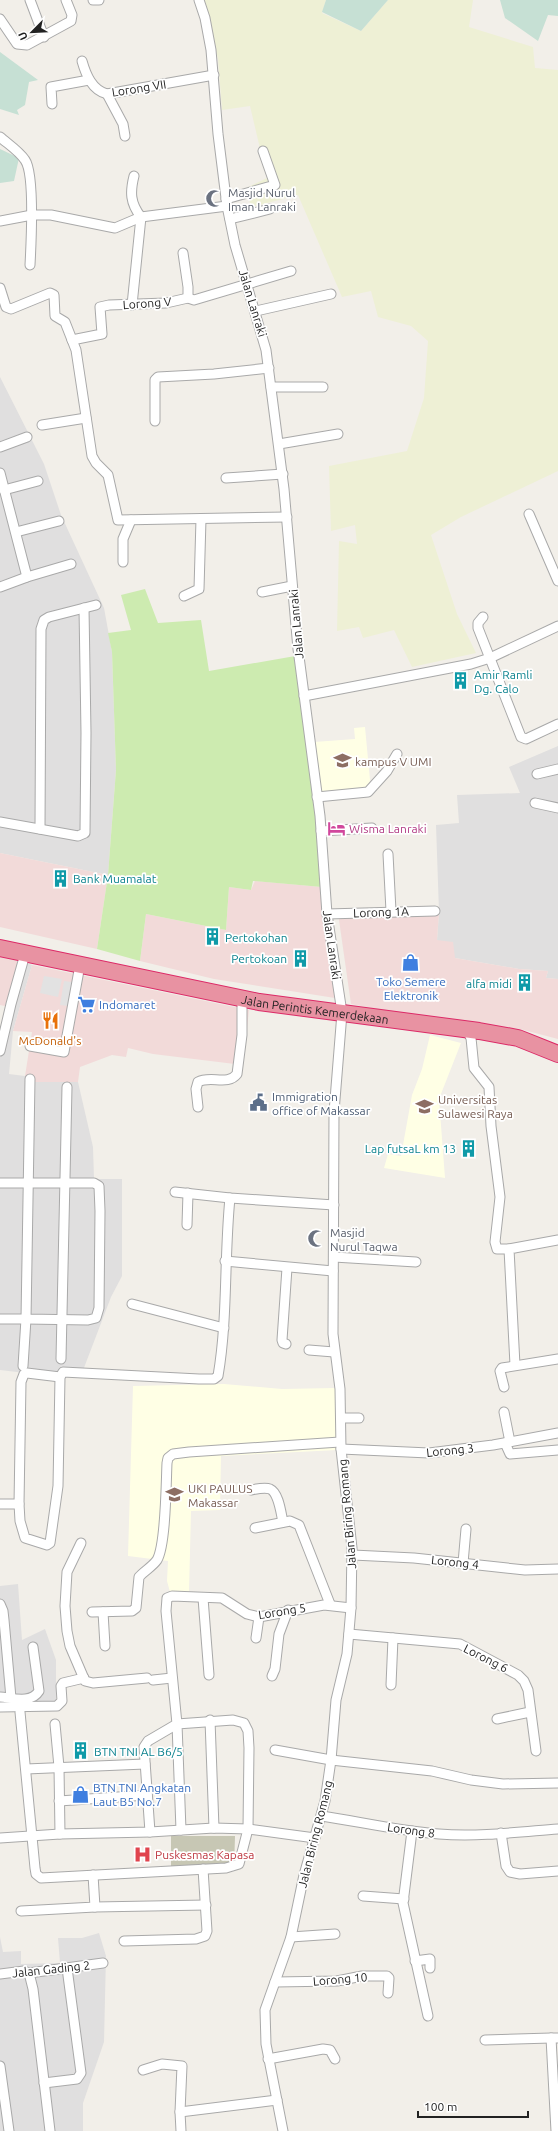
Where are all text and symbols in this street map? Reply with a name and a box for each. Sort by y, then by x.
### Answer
north arrow [12,12,52,52]
text: U [16,30,30,42]
street label: Lorong VII [111,77,167,99]
place label: Masjid Nurul Iman Lanraki [228,186,296,213]
mosque icon: Masjid Nurul Iman Lanraki [205,189,225,209]
street label: Jalan Lanraki [237,268,269,338]
street label: Lorong V [122,295,172,311]
street label: Jalan Lanraki [286,589,306,659]
place label: Amir Ramli Dg. Calo [474,668,532,695]
building icon: Amir Ramli Dg. Calo [451,671,471,691]
school or university icon: kampus V UMI [332,751,352,771]
place label: kampus V UMI [355,755,431,768]
hotel icon: Wisma Lanraki [326,818,346,838]
place label: Wisma Lanraki [349,822,427,835]
building icon: Bank Muamalat [50,868,70,888]
place label: Bank Muamalat [73,872,157,885]
street label: Lorong 1A [353,905,409,919]
street label: Jalan Lanraki [321,910,343,981]
building icon: Pertokohan [202,927,222,947]
place label: Pertokohan [225,931,288,944]
building icon: Pertokoan [290,948,310,968]
place label: Pertokoan [231,952,287,965]
shop icon: Toko Semere Elektronik [401,952,421,972]
building icon: alfa midi [515,973,535,993]
place label: Toko Semere Elektronik [376,975,446,1002]
place label: alfa midi [466,977,512,990]
street label: Jalan Perintis Kemerdekaan [240,992,390,1026]
supermarket icon: Indomaret [76,994,96,1014]
place label: Indomaret [99,998,156,1011]
restaurant icon: McDonald's [40,1011,60,1031]
place label: McDonald's [19,1034,81,1047]
place label: Immigration office of Makassar [272,1090,371,1117]
public building icon: Immigration office of Makassar [249,1093,269,1113]
place label: Universitas Sulawesi Raya [438,1093,513,1120]
school or university icon: Universitas Sulawesi Raya [415,1096,435,1116]
building icon: Lap futsaL km 13 [459,1138,479,1158]
place label: Lap futsaL km 13 [365,1142,456,1155]
place label: Masjid Nurul Taqwa [330,1226,398,1253]
mosque icon: Masjid Nurul Taqwa [307,1229,327,1249]
street label: Lorong 3 [425,1441,475,1459]
street label: Jalan Biring Romang [336,1459,358,1569]
place label: UKI PAULUS Makassar [188,1482,252,1509]
school or university icon: UKI PAULUS Makassar [165,1485,185,1505]
street label: Lorong 4 [430,1553,480,1571]
street label: Lorong 5 [257,1601,307,1621]
street label: Lorong 6 [462,1641,511,1675]
building icon: BTN TNI AL B6/5 [71,1741,91,1761]
place label: BTN TNI AL B6/5 [94,1745,183,1758]
street label: Jalan Biring Romang [295,1779,335,1889]
place label: BTN TNI Angkatan Laut B5 No.7 [93,1781,191,1808]
shop icon: BTN TNI Angkatan Laut B5 No.7 [70,1784,90,1804]
street label: Lorong 8 [386,1820,436,1840]
hospital icon: Puskesmas Kapasa [132,1844,152,1864]
place label: Puskesmas Kapasa [155,1848,254,1861]
street label: Jalan Gading 2 [11,1958,91,1980]
street label: Lorong 10 [312,1970,368,1988]
scale bar [418,2093,528,2119]
text: 100 m [424,2100,457,2113]

